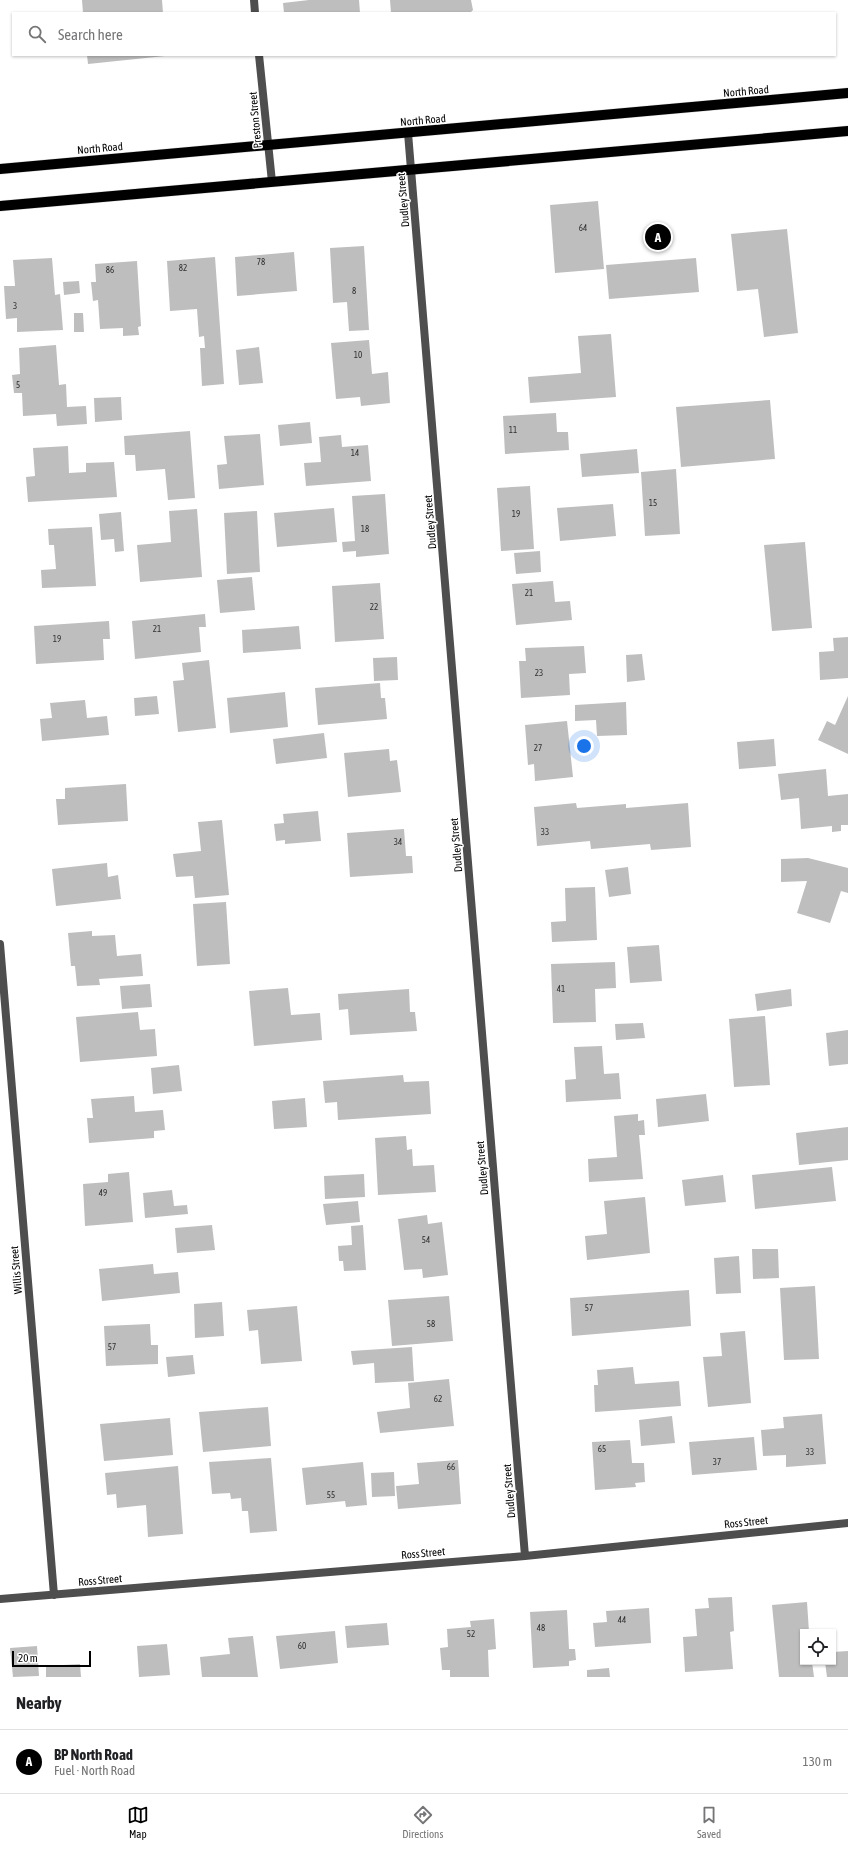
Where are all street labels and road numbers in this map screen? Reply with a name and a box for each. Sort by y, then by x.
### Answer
street label: North Road [723,83,769,99]
street label: Preston Street [247,91,263,149]
street label: North Road [400,112,446,128]
street label: North Road [77,140,123,156]
street label: Dudley Street [395,172,411,228]
street label: Dudley Street [422,494,438,550]
street label: Dudley Street [448,817,464,873]
street label: Dudley Street [474,1140,490,1196]
street label: Willis Street [8,1245,24,1295]
street label: Dudley Street [501,1463,517,1519]
street label: Ross Street [723,1514,769,1530]
street label: Ross Street [401,1545,445,1561]
street label: Ross Street [78,1572,122,1588]

